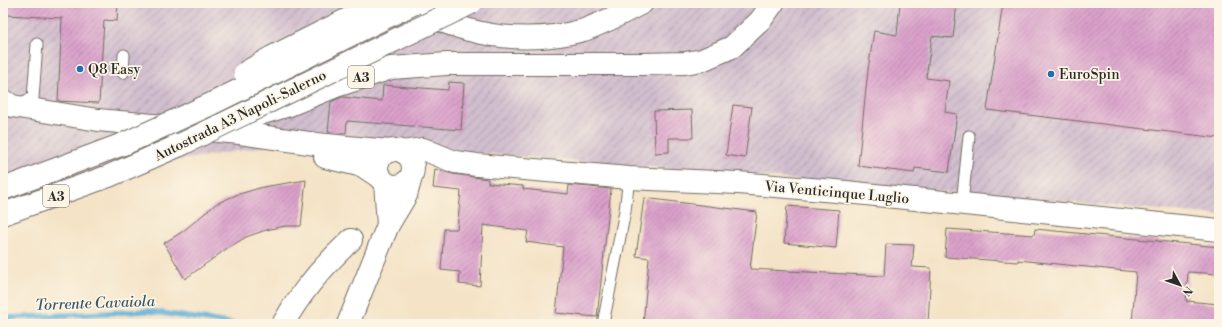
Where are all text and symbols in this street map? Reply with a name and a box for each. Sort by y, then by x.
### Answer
place label: Q8 Easy [88,61,141,79]
marker: Q8 Easy [75,64,85,74]
street label: Autostrada A3 Napoli-Salerno [151,66,330,166]
road number: A3 [348,66,374,88]
place label: EuroSpin [1059,66,1120,84]
marker: EuroSpin [1046,69,1056,79]
street label: Via Venticinque Luglio [763,178,910,208]
road number: A3 [43,185,69,207]
north arrow [1160,265,1200,305]
text: N [1179,283,1195,299]
water label: Torrente Cavaiola [35,292,156,315]

